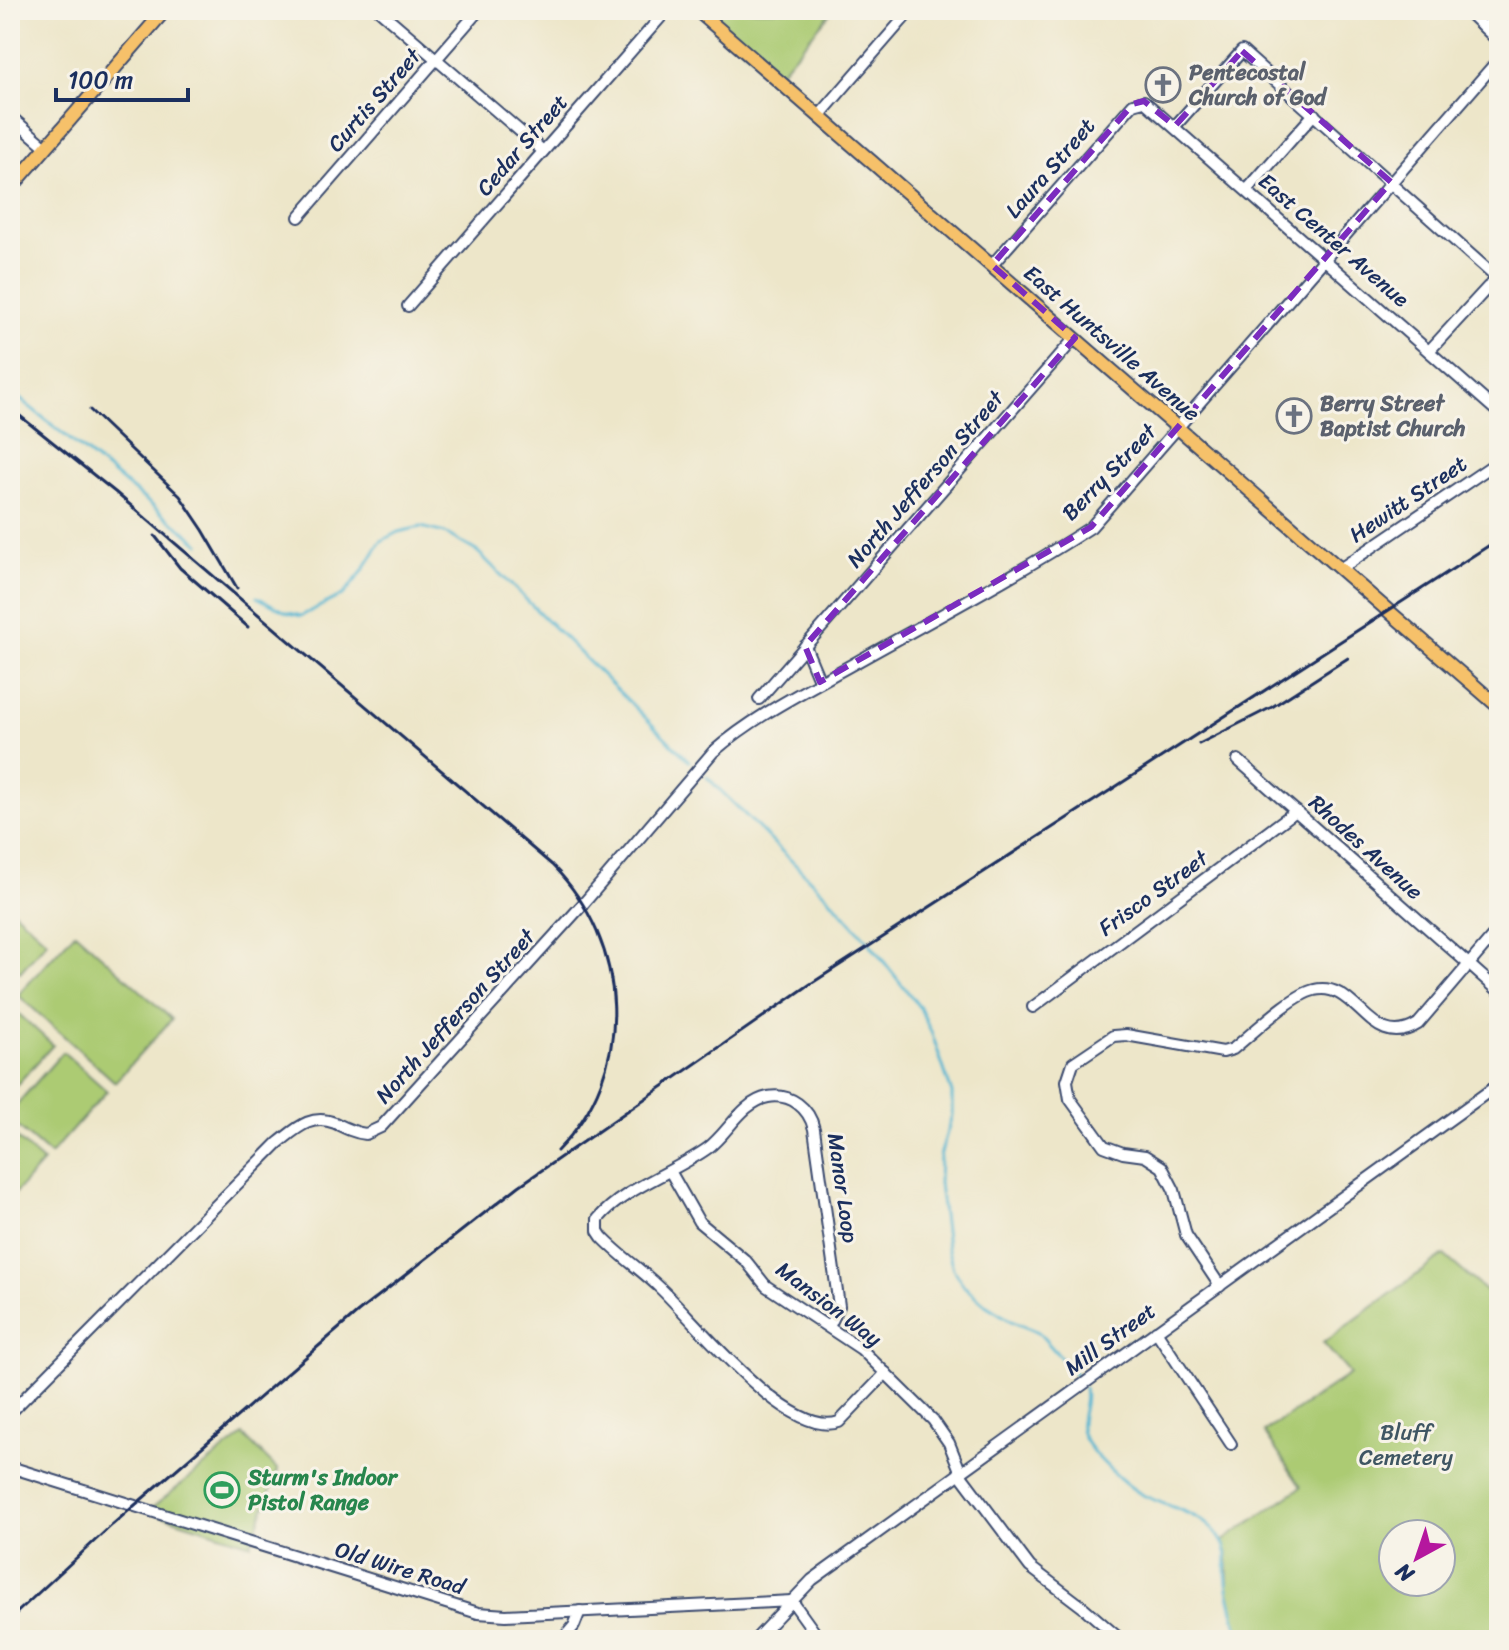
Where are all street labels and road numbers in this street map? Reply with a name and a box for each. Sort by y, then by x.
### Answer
street label: Curtis Street [317,38,432,161]
street label: Cedar Street [466,85,578,205]
street label: Laura Street [995,108,1105,227]
street label: East Center Avenue [1249,163,1419,318]
street label: East Huntsville Avenue [1014,255,1210,431]
street label: North Jefferson Street [836,380,1014,577]
street label: Berry Street [1052,413,1167,530]
street label: Hewitt Street [1341,445,1476,553]
street label: Rhodes Avenue [1299,784,1433,910]
street label: Frisco Street [1090,839,1217,946]
street label: North Jefferson Street [365,918,546,1113]
street label: Manor Loop [816,1131,870,1246]
street label: Mansion Way [767,1251,891,1358]
street label: Mill Street [1056,1292,1165,1386]
street label: Old Wire Road [330,1530,471,1607]

